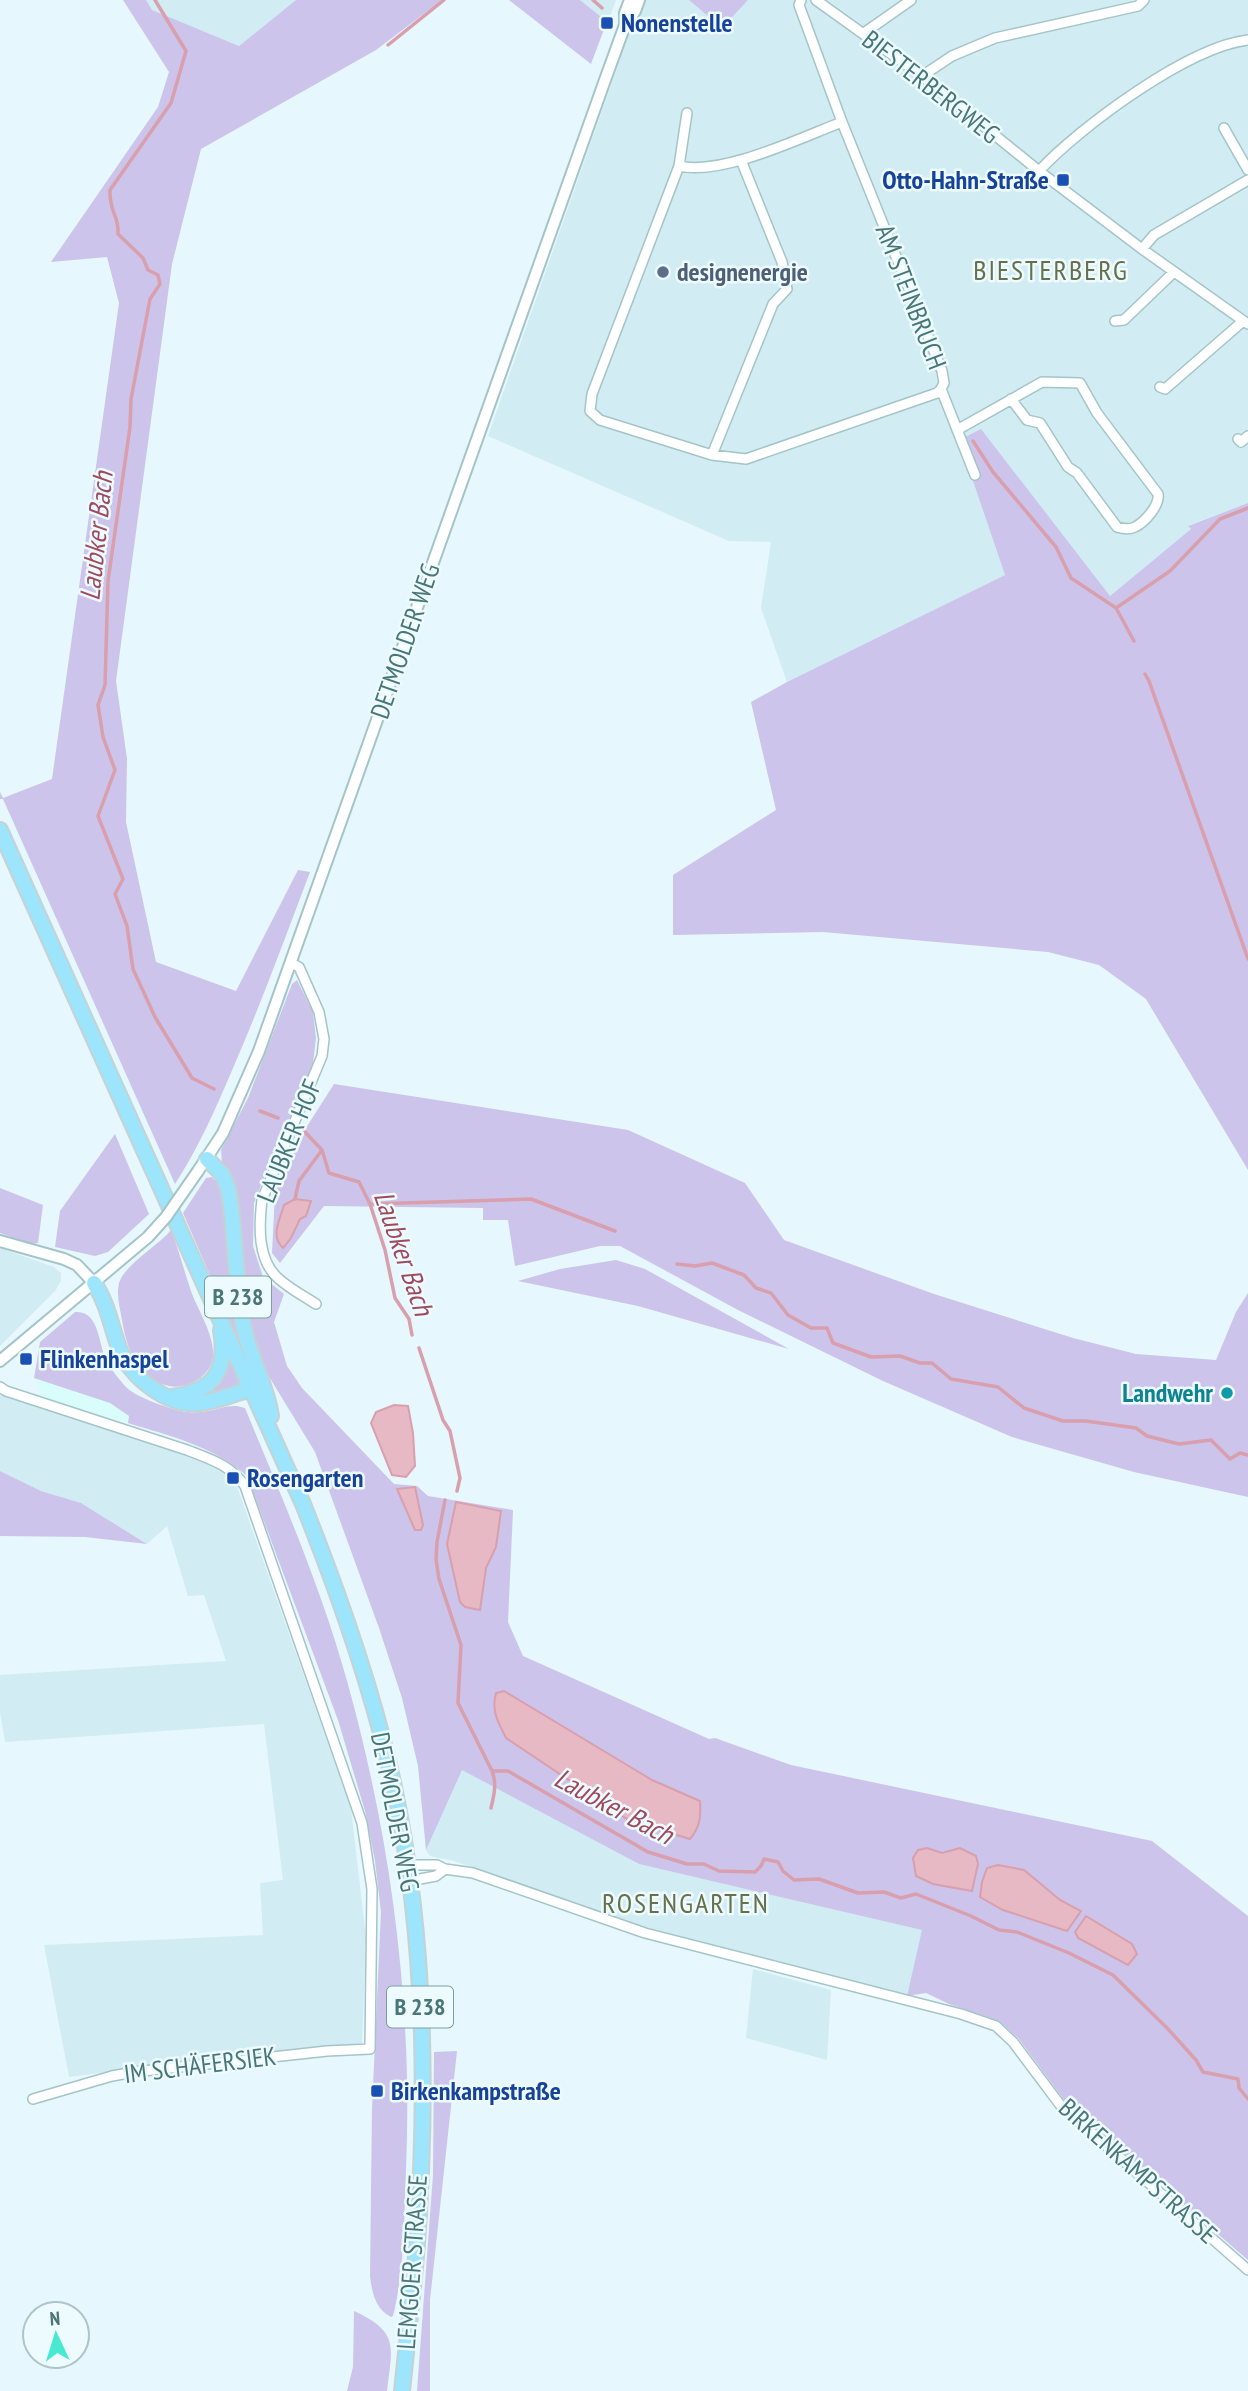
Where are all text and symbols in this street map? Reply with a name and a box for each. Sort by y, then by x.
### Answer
place label: Nonenstelle [621,6,733,39]
marker: Nonenstelle [599,15,615,31]
street label: BIESTERBERGWEG [856,23,1007,150]
place label: Otto-Hahn-Straße [882,163,1049,196]
marker: Otto-Hahn-Straße [1055,172,1071,188]
street label: AM STEINBRUCH [869,220,954,374]
district label: BIESTERBERG [973,251,1129,288]
place label: designenergie [677,255,808,288]
marker: designenergie [655,264,671,280]
water label: Laubker Bach [70,468,121,602]
street label: DETMOLDER WEG [363,559,446,723]
street label: LAUBKER HOF [249,1074,328,1207]
water label: Laubker Bach [366,1186,444,1322]
road number: B 238 [205,1276,271,1317]
place label: Flinkenhaspel [40,1342,169,1375]
marker: Flinkenhaspel [18,1351,34,1367]
place label: Landwehr [1122,1376,1213,1409]
marker: Landwehr [1219,1385,1235,1401]
place label: Rosengarten [247,1461,363,1494]
marker: Rosengarten [225,1470,241,1486]
street label: DETMOLDER WEG [364,1729,427,1894]
water label: Laubker Bach [549,1759,681,1853]
district label: ROSENGARTEN [602,1884,770,1921]
road number: B 238 [387,1986,453,2028]
street label: IM SCHÄFERSIEK [122,2039,278,2090]
place label: Birkenkampstraße [391,2074,561,2107]
marker: Birkenkampstraße [369,2083,385,2099]
street label: BIRKENKAMPSTRASSE [1052,2091,1224,2250]
street label: LEMGOER STRASSE [389,2173,434,2350]
north arrow [21,2300,91,2370]
text: N [49,2306,61,2330]

